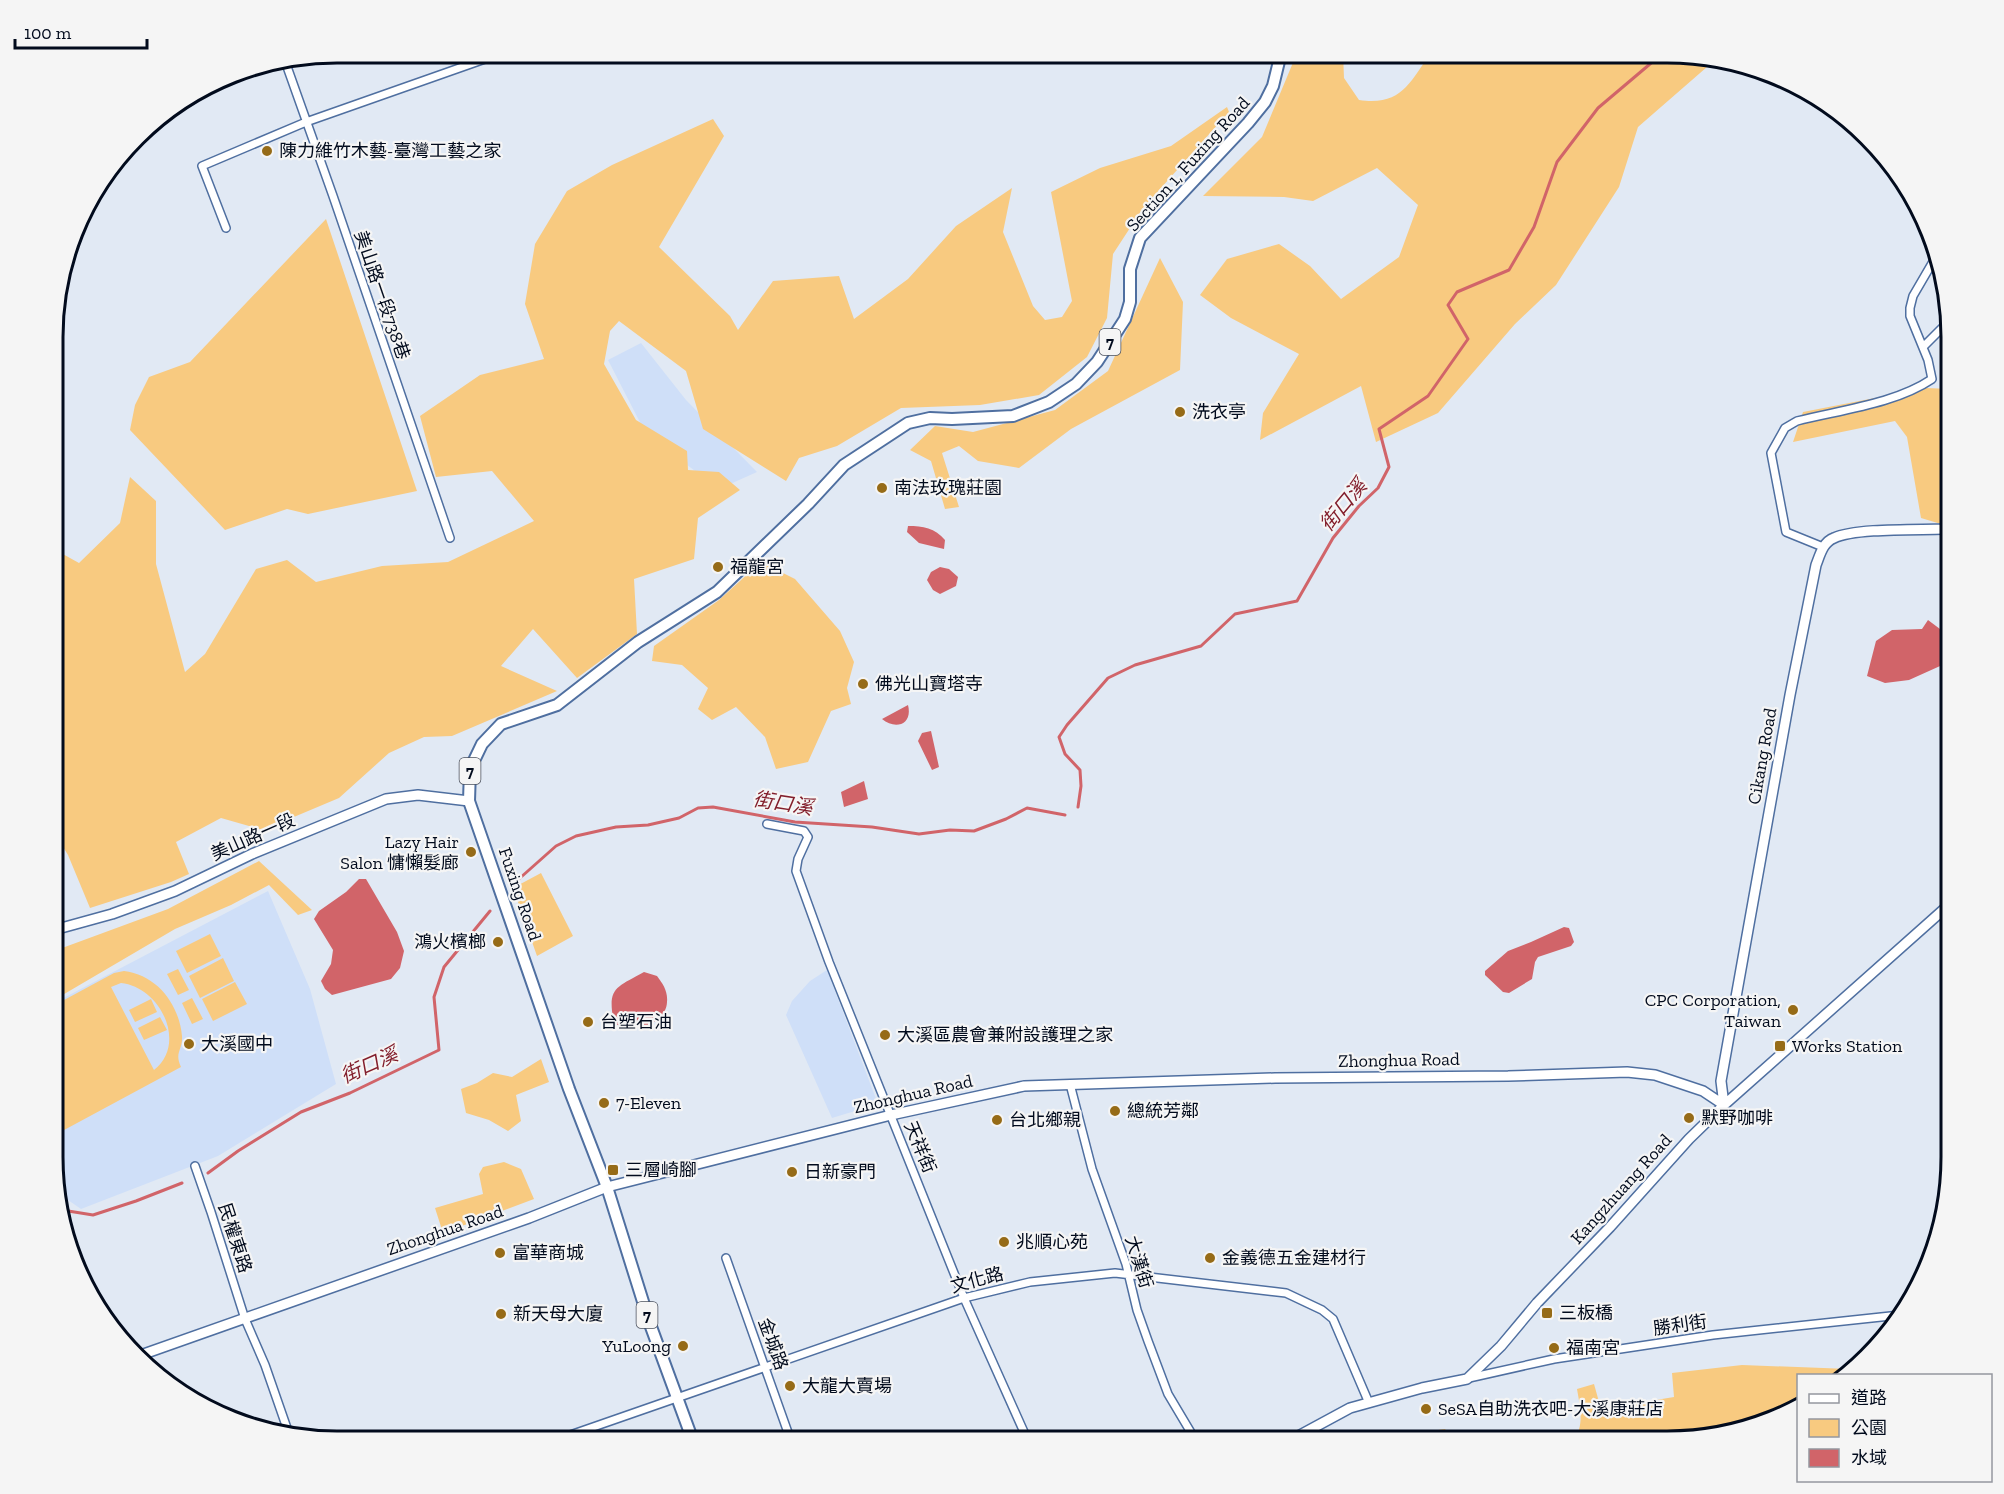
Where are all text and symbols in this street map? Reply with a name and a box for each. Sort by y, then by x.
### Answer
scale bar [15,12,147,50]
text: 100 m [24,22,72,44]
street label: Section 1, Fuxing Road [1122,92,1254,236]
place label: 陳力維竹木藝-臺灣工藝之家 [279,140,501,162]
marker: 陳力維竹木藝-臺灣工藝之家 [260,144,274,158]
street label: 美山路一段738巷 [350,228,414,362]
road number: 7 [1100,329,1120,355]
place label: 洗衣亭 [1192,401,1246,423]
marker: 洗衣亭 [1173,405,1187,419]
water label: 街口溪 [1315,472,1373,536]
place label: 南法玫瑰莊園 [894,477,1002,499]
marker: 南法玫瑰莊園 [875,481,889,495]
place label: 福龍宮 [730,556,784,578]
marker: 福龍宮 [711,560,725,574]
place label: 佛光山寶塔寺 [875,673,983,695]
marker: 佛光山寶塔寺 [856,677,870,691]
street label: Cikang Road [1743,706,1781,806]
road number: 7 [460,758,480,784]
water label: 街口溪 [751,786,817,820]
street label: 美山路一段 [207,809,299,865]
place label: Lazy Hair Salon 慵懶髮廊 [340,831,459,874]
street label: Fuxing Road [494,844,546,944]
marker: Lazy Hair Salon 慵懶髮廊 [464,845,478,859]
place label: 鴻火檳榔 [414,931,486,953]
marker: 鴻火檳榔 [491,935,505,949]
place label: CPC Corporation, Taiwan [1645,989,1782,1032]
marker: CPC Corporation, Taiwan [1786,1003,1800,1017]
place label: 台塑石油 [600,1011,672,1033]
marker: 台塑石油 [581,1015,595,1029]
place label: 大溪區農會兼附設護理之家 [897,1024,1113,1046]
marker: 大溪區農會兼附設護理之家 [878,1028,892,1042]
place label: 大溪國中 [201,1033,273,1055]
place label: Works Station [1792,1035,1903,1057]
marker: 大溪國中 [182,1037,196,1051]
marker: Works Station [1773,1039,1787,1053]
water label: 街口溪 [337,1041,404,1088]
street label: Zhonghua Road [1338,1048,1460,1072]
street label: Zhonghua Road [851,1070,975,1118]
place label: 7-Eleven [616,1092,682,1114]
marker: 7-Eleven [597,1096,611,1110]
place label: 總統芳鄰 [1127,1100,1199,1122]
marker: 總統芳鄰 [1108,1104,1122,1118]
place label: 默野咖啡 [1701,1107,1773,1129]
place label: 台北鄉親 [1009,1109,1081,1131]
marker: 默野咖啡 [1682,1111,1696,1125]
marker: 台北鄉親 [990,1113,1004,1127]
street label: 天祥街 [899,1118,941,1176]
street label: Kangzhuang Road [1566,1129,1676,1249]
place label: 三層崎腳 [625,1159,697,1181]
place label: 日新豪門 [804,1161,876,1183]
marker: 三層崎腳 [606,1163,620,1177]
marker: 日新豪門 [785,1165,799,1179]
street label: 民權東路 [213,1200,257,1276]
street label: Zhonghua Road [384,1200,506,1260]
place label: 兆順心苑 [1016,1231,1088,1253]
street label: 大漢街 [1121,1233,1157,1291]
marker: 兆順心苑 [997,1235,1011,1249]
place label: 富華商城 [512,1242,584,1264]
marker: 富華商城 [493,1246,507,1260]
place label: 金義德五金建材行 [1222,1247,1366,1269]
marker: 金義德五金建材行 [1203,1251,1217,1265]
street label: 文化路 [948,1262,1006,1298]
road number: 7 [636,1302,658,1328]
place label: 三板橋 [1559,1302,1613,1324]
place label: 新天母大廈 [513,1303,603,1325]
marker: 三板橋 [1540,1306,1554,1320]
marker: 新天母大廈 [494,1307,508,1321]
street label: 勝利街 [1652,1310,1708,1340]
street label: 金城路 [753,1315,793,1373]
place label: YuLoong [601,1335,671,1357]
place label: 福南宮 [1566,1337,1620,1359]
marker: YuLoong [676,1339,690,1353]
marker: 福南宮 [1547,1341,1561,1355]
legend [1797,1374,1992,1482]
place label: 大龍大賣場 [802,1375,892,1397]
marker: 大龍大賣場 [783,1379,797,1393]
text: 道路 [1851,1387,1887,1409]
place label: SeSA自助洗衣吧-大溪康莊店 [1438,1398,1663,1420]
marker: SeSA自助洗衣吧-大溪康莊店 [1419,1402,1433,1416]
text: 公園 [1851,1417,1887,1439]
text: 水域 [1851,1447,1887,1469]

